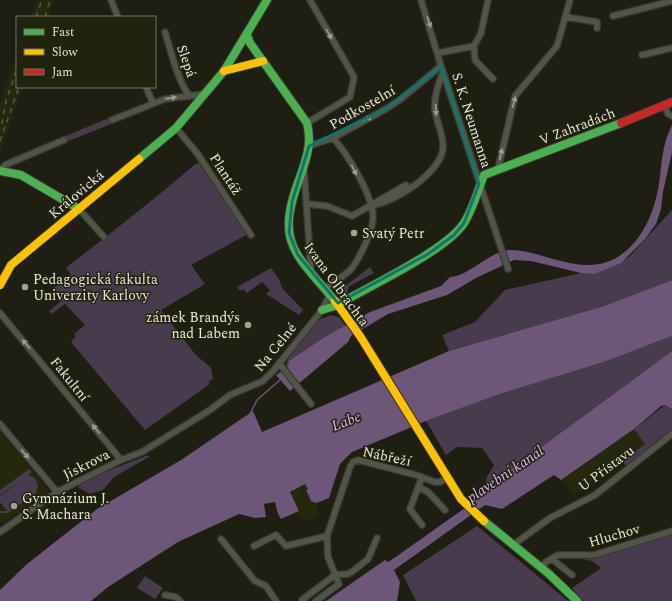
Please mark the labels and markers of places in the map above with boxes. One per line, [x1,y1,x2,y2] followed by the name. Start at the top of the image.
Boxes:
[362,223,425,244] place label: Svatý Petr
[349,228,359,238] marker: Svatý Petr
[33,269,158,306] place label: Pedagogická fakulta Univerzity Karlovy
[20,282,30,292] marker: Pedagogická fakulta Univerzity Karlovy
[146,307,240,344] place label: zámek Brandýs nad Labem
[243,320,253,330] marker: zámek Brandýs nad Labem
[22,488,109,525] place label: Gymnázium J. S. Machara
[9,501,19,511] marker: Gymnázium J. S. Machara

